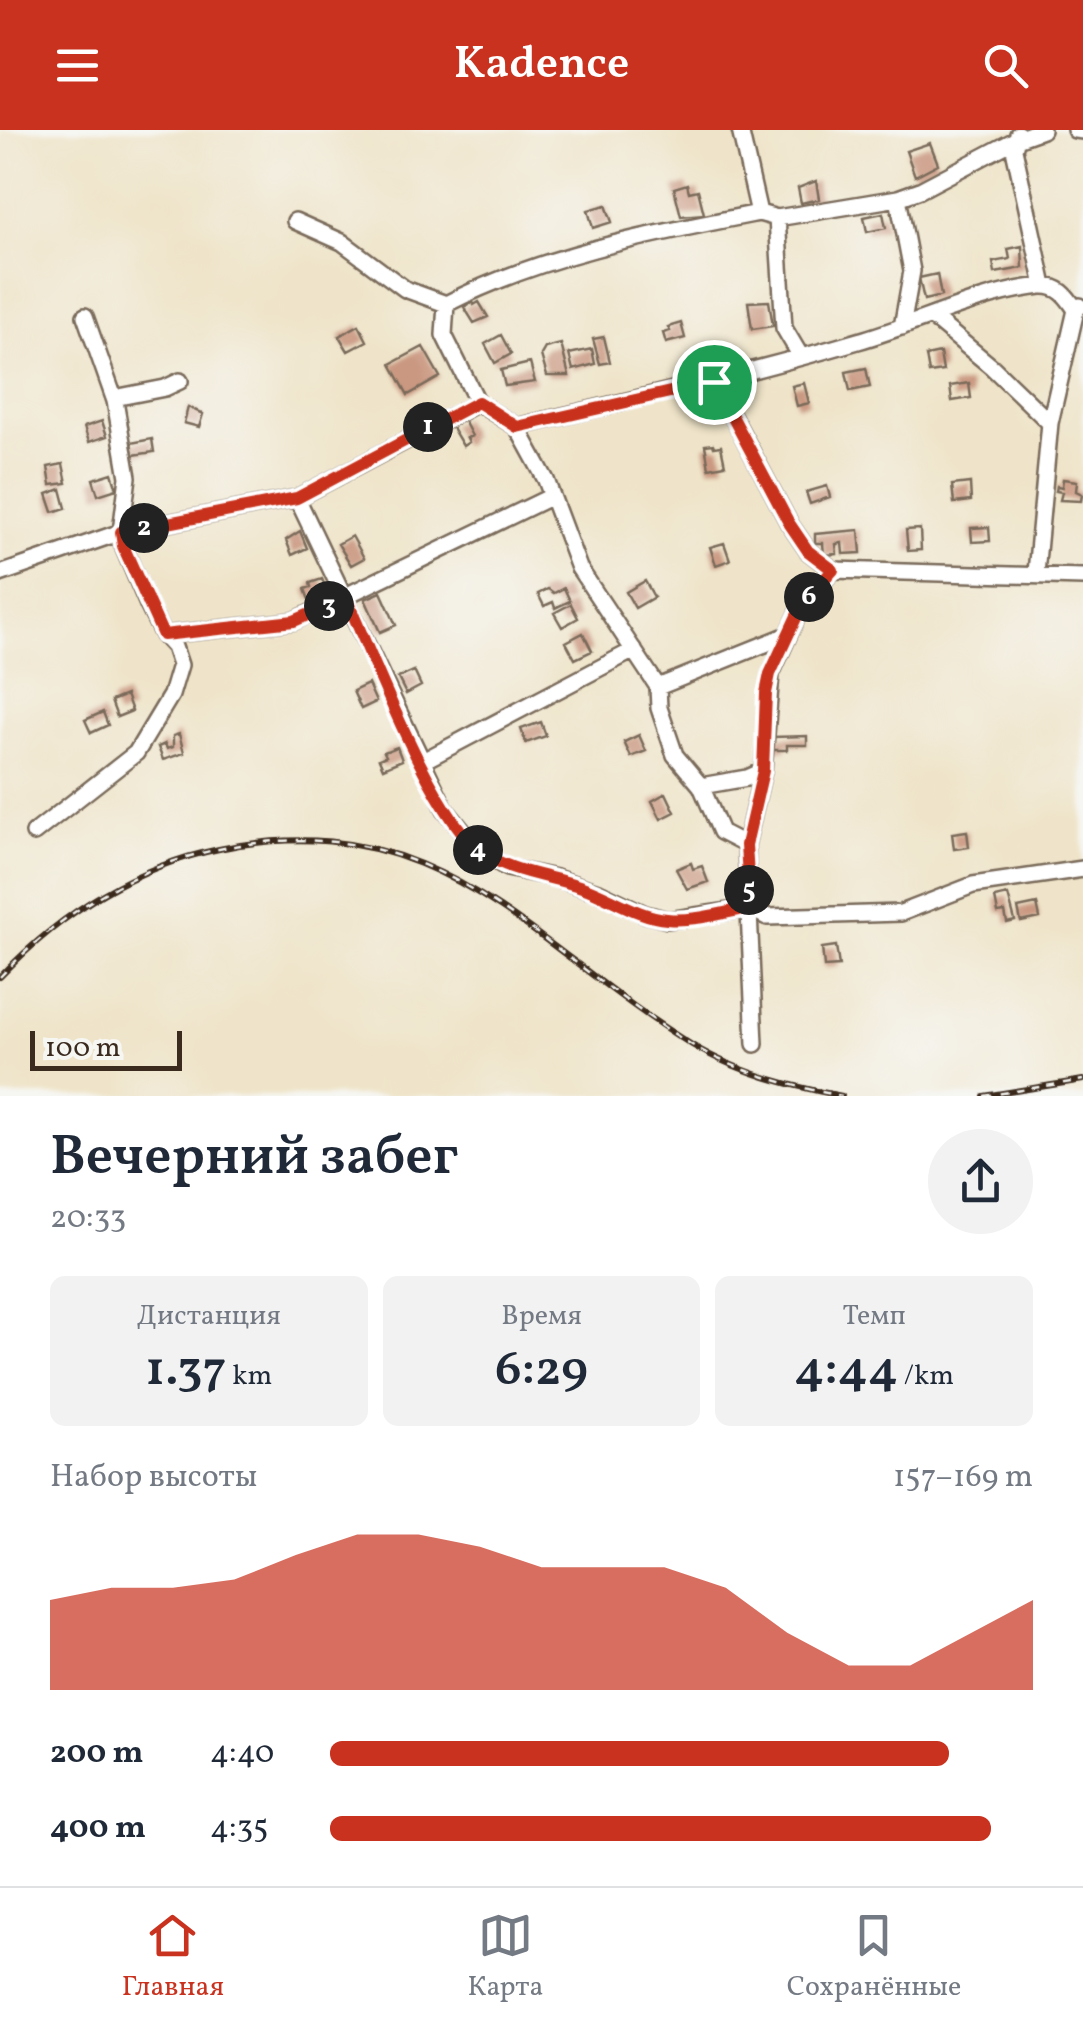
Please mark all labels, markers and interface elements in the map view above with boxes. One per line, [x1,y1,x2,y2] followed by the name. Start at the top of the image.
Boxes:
[454,34,629,97] text: Kadence
[50,38,105,93] icon: menu
[978,38,1033,93] icon: search
[672,340,757,425] pin
[687,355,742,410] icon: arrive
[403,402,453,452] pin: 1
[422,407,434,446] text: 1
[119,503,169,553] pin: 2
[137,508,151,547] text: 2
[784,572,834,622] pin: 6
[801,577,817,616] text: 6
[304,581,354,631] pin: 3
[322,586,336,625] text: 3
[453,825,503,875] pin: 4
[470,830,486,869] text: 4
[724,865,774,915] pin: 5
[742,870,756,909] text: 5
[30,1026,182,1070] scale bar
[45,1029,120,1068] text: 100 m
[50,1121,458,1197] text: Вечерний забег
[928,1129,1033,1234] button: share
[50,1197,126,1241] text: 20:33
[137,1297,281,1336] text: Дистанция
[501,1297,582,1336] text: Время
[843,1297,906,1336] text: Темп
[145,1336,227,1406] text: 1.37
[495,1336,588,1406] text: 6:29
[794,1336,898,1406] text: 4:44
[227,1357,272,1396] text: km
[898,1357,954,1396] text: /km
[50,1456,257,1500] text: Набор высоты
[893,1456,1033,1500] text: 157–169 m
[50,1732,144,1776] text: 200 m
[210,1732,274,1776] text: 4:40
[50,1807,146,1851] text: 400 m
[210,1807,268,1851] text: 4:35
[122,1908,224,2007] tab: Главная
[467,1908,543,2007] tab: Карта
[787,1908,961,2007] tab: Сохранённые

